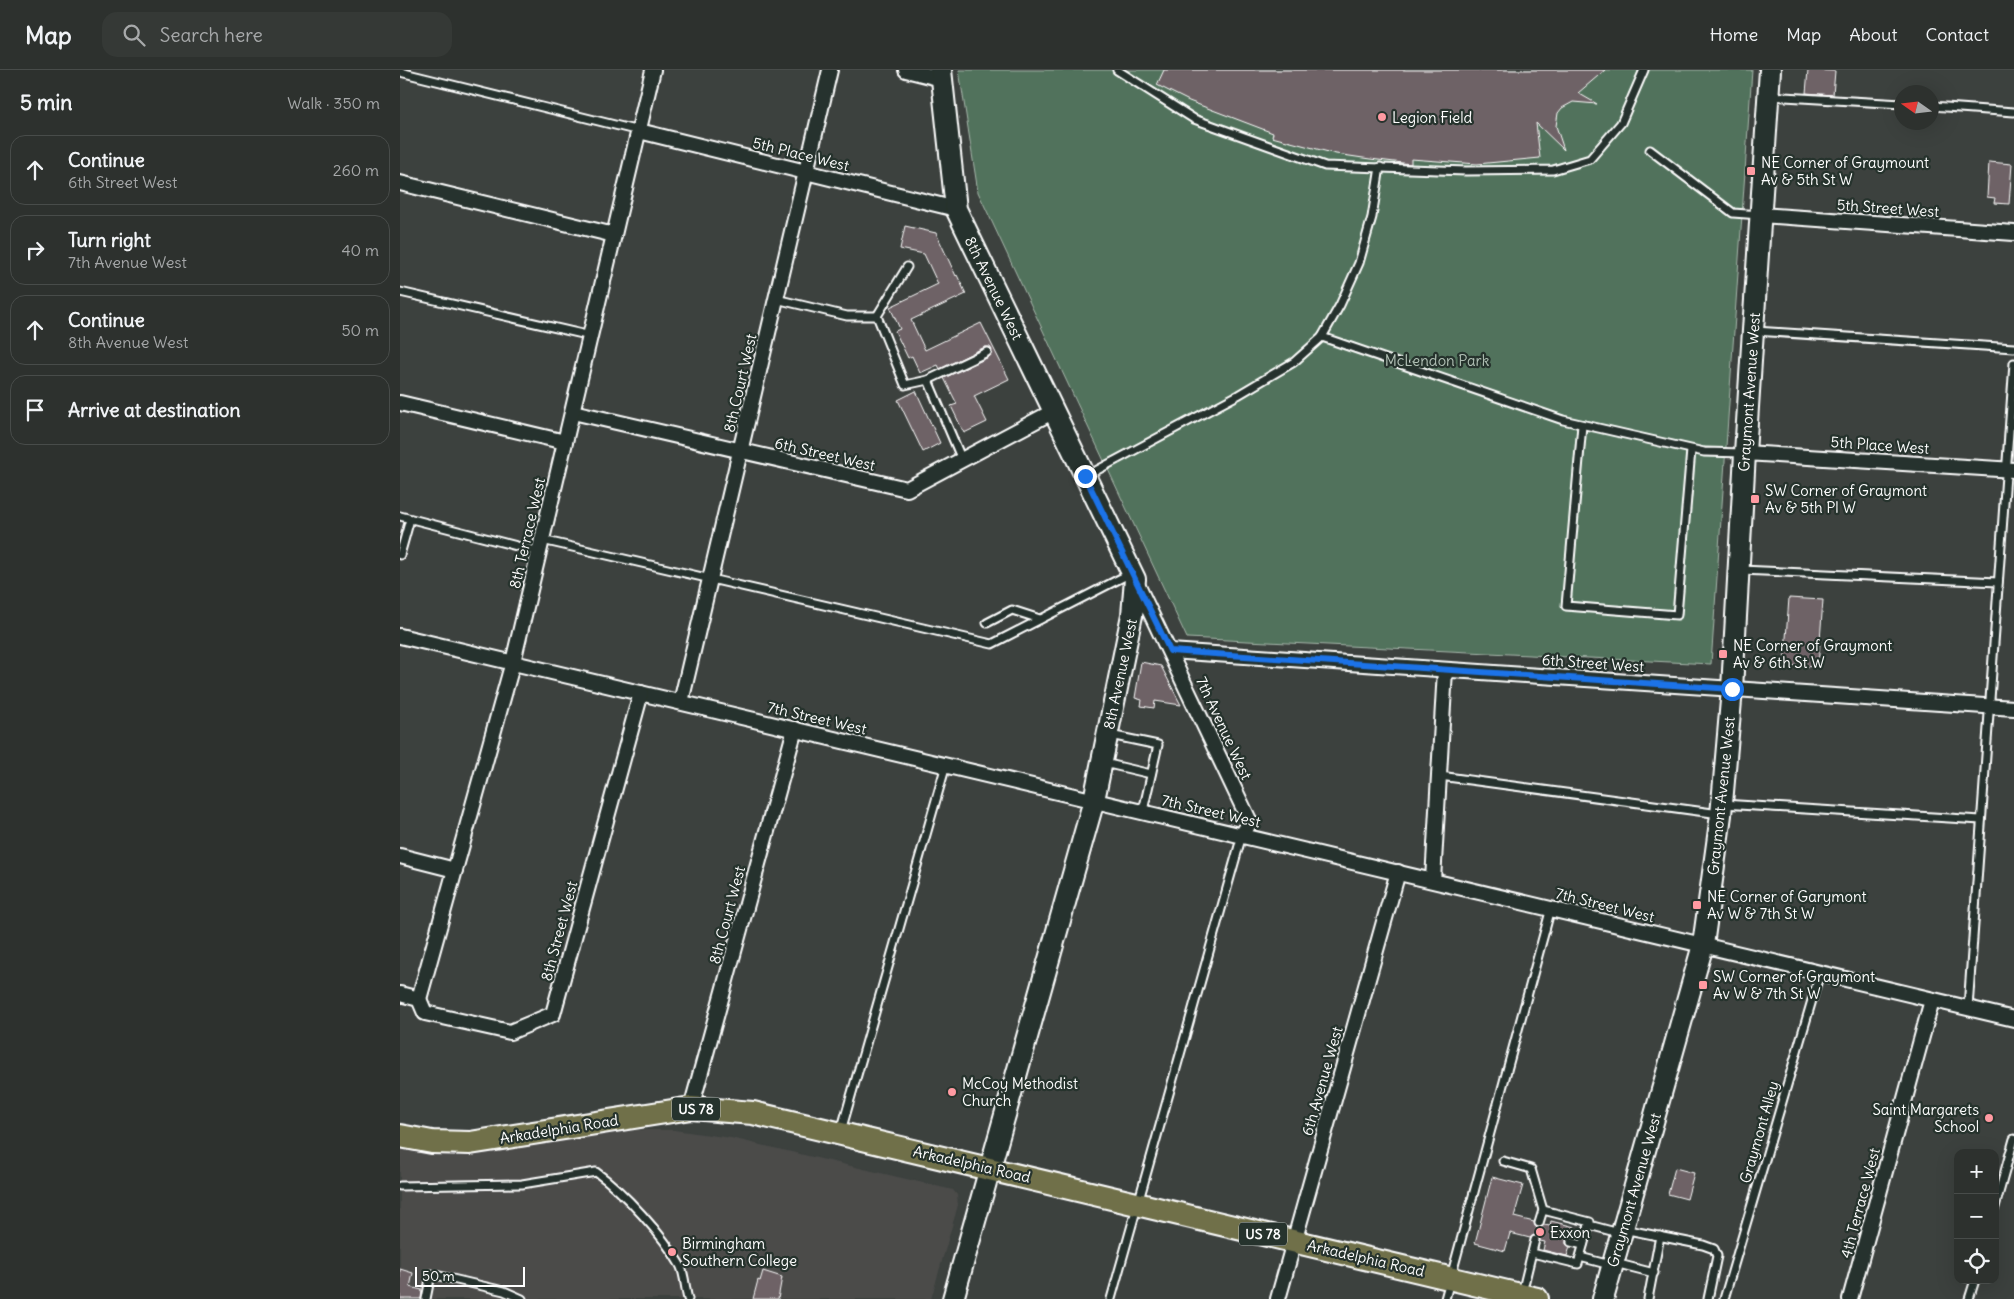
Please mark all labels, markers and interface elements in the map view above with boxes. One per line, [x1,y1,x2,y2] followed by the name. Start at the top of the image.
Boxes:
[102,12,452,57] search box
[25,20,72,50] text: Map
[120,21,148,49] icon: search
[160,23,263,47] text: Search here
[1710,23,1758,46] text: Home
[1786,23,1821,46] text: Map
[1849,23,1897,46] text: About
[1925,23,1989,46] text: Contact
[1894,85,1939,130] north arrow
[20,89,72,116] text: 5 min
[287,93,380,113] text: Walk · 350 m
[1392,108,1472,127] place label: Legion Field
[1376,111,1388,123] marker: Legion Field
[751,133,851,175] street label: 5th Place West
[68,148,145,172] text: Continue
[1761,153,1929,189] place label: NE Corner of Graymount Av & 5th St W
[21,156,49,184] icon: ahead
[333,160,379,180] text: 260 m
[1745,165,1757,177] marker: NE Corner of Graymount Av & 5th St W
[68,172,177,192] text: 6th Street West
[1836,195,1940,221] street label: 5th Street West
[68,228,151,252] text: Turn right
[961,233,1027,343] street label: 8th Avenue West
[21,236,49,264] icon: right
[341,240,379,260] text: 40 m
[68,252,187,272] text: 7th Avenue West
[68,308,145,332] text: Continue
[1734,312,1764,472] street label: Graymont Avenue West
[21,316,49,344] icon: ahead
[341,320,379,340] text: 50 m
[68,332,188,352] text: 8th Avenue West
[719,332,761,434] street label: 8th Court West
[1385,351,1490,370] park label: McLendon Park
[21,396,49,424] icon: arrive
[68,398,241,422] text: Arrive at destination
[1830,432,1930,458] street label: 5th Place West
[773,433,877,475] street label: 6th Street West
[1074,465,1097,488] route end
[505,476,549,590] street label: 8th Terrace West
[1765,481,1927,517] place label: SW Corner of Graymont Av & 5th Pl W
[1749,493,1761,505] marker: SW Corner of Graymont Av & 5th Pl W
[1099,617,1141,731] street label: 8th Avenue West
[1733,636,1892,672] place label: NE Corner of Graymont Av & 6th St W
[1717,648,1729,660] marker: NE Corner of Graymont Av & 6th St W
[1541,650,1645,676] street label: 6th Street West
[1192,673,1256,783] street label: 7th Avenue West
[1721,678,1744,701] route start
[766,697,868,739] street label: 7th Street West
[1703,716,1739,876] street label: Graymont Avenue West
[1160,790,1262,832] street label: 7th Street West
[705,864,749,966] street label: 8th Court West
[537,879,581,983] street label: 8th Street West
[1554,884,1656,926] street label: 7th Street West
[1707,887,1867,923] place label: NE Corner of Garymont Av W & 7th St W
[1691,899,1703,911] marker: NE Corner of Garymont Av W & 7th St W
[1713,967,1875,1003] place label: SW Corner of Graymont Av W & 7th St W
[1697,979,1709,991] marker: SW Corner of Graymont Av W & 7th St W
[1297,1024,1347,1138] street label: 6th Avenue West
[962,1074,1078,1110] place label: McCoy Methodist Church
[1735,1079,1783,1185] street label: Graymont Alley
[946,1086,958,1098] marker: McCoy Methodist Church
[672,1098,720,1120] road number: US 78
[1872,1100,1979,1136] place label: Saint Margarets School
[498,1110,620,1148] street label: Arkadelphia Road
[1603,1111,1665,1269] street label: Graymont Avenue West
[1983,1112,1995,1124] marker: Saint Margarets School
[911,1141,1033,1187] street label: Arkadelphia Road
[1836,1146,1884,1260] street label: 4th Terrace West
[1954,1149,1999,1284] map controls
[1954,1149,1999,1194] button: +
[1954,1194,1999,1239] button: −
[1239,1222,1287,1246] road number: US 78
[1550,1223,1591,1242] place label: Exxon
[1534,1226,1546,1238] marker: Exxon
[682,1234,797,1270] place label: Birmingham Southern College
[1305,1235,1427,1281] street label: Arkadelphia Road
[1954,1239,1999,1284] button: locate
[666,1246,678,1258] marker: Birmingham Southern College
[415,1264,525,1287] scale bar
[422,1267,455,1285] text: 50 m

